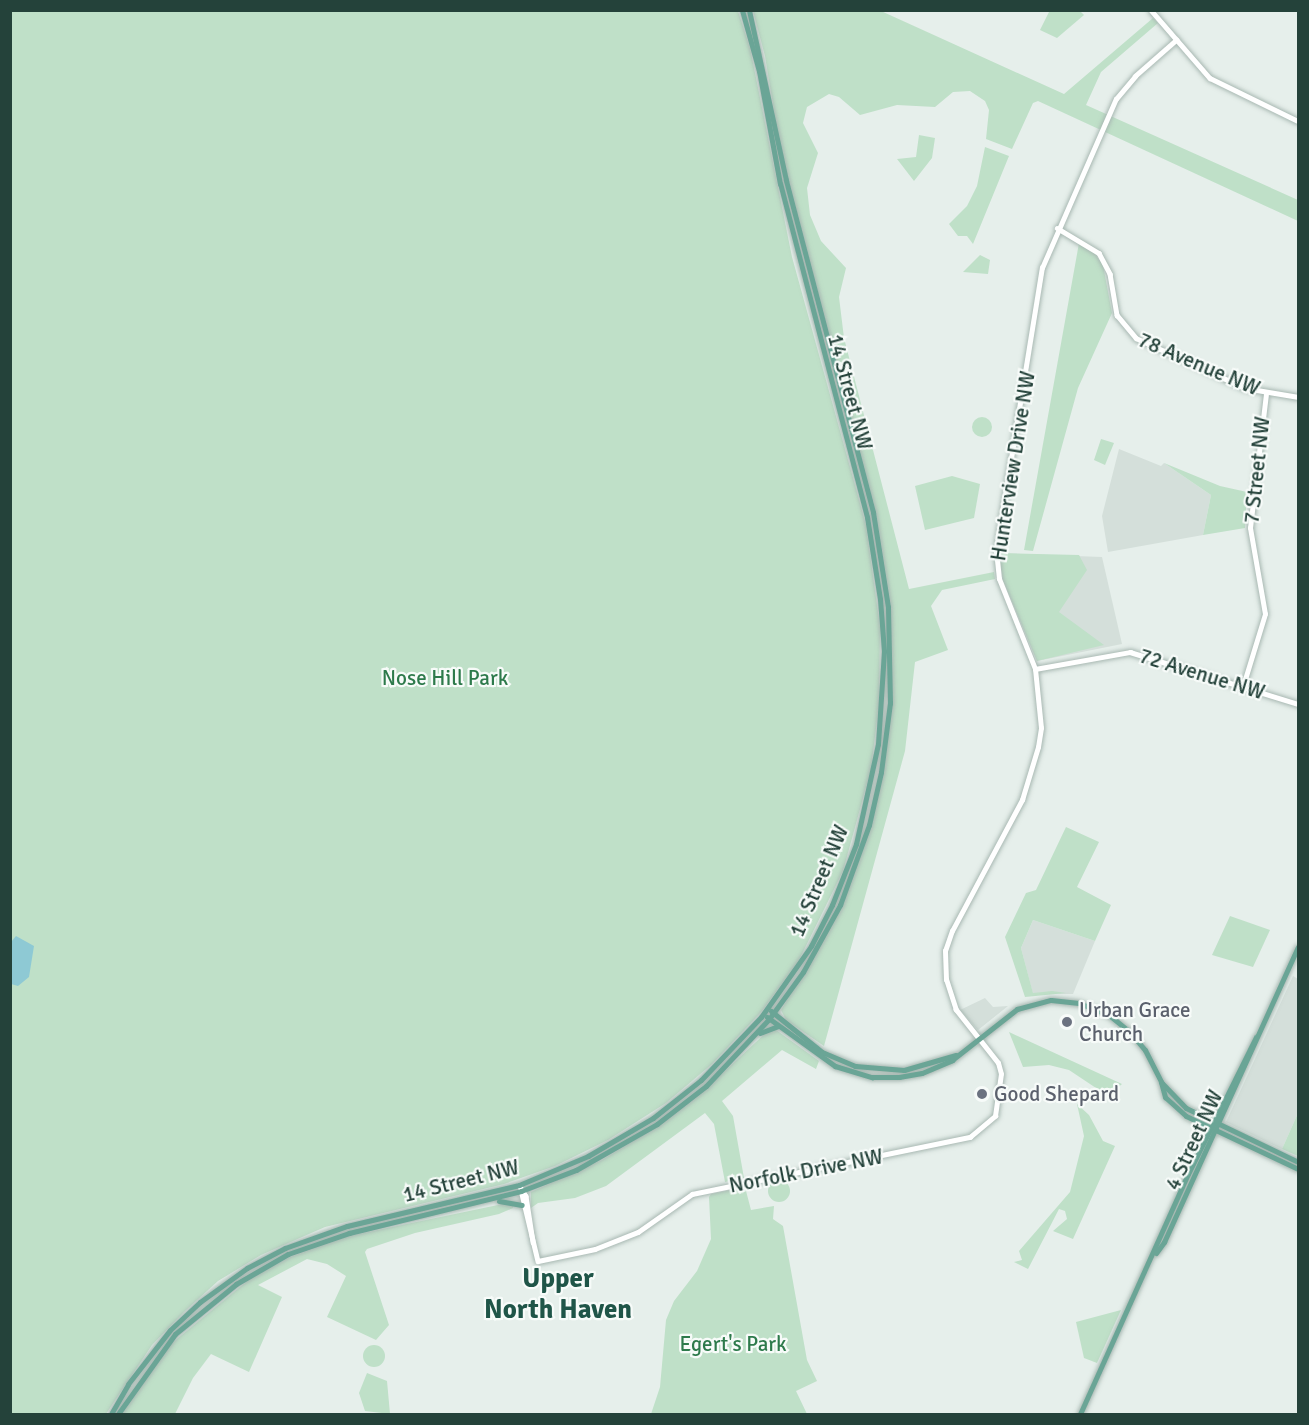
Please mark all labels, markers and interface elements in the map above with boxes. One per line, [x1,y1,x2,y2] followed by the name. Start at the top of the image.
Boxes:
[1134,327,1264,401] street label: 78 Avenue NW
[822,331,878,453] street label: 14 Street NW
[986,369,1040,563] street label: Hunterview Drive NW
[1239,415,1275,525] street label: 7 Street NW
[1136,643,1268,705] street label: 72 Avenue NW
[382,665,508,691] park label: Nose Hill Park
[784,821,854,941] street label: 14 Street NW
[1079,997,1191,1047] place label: Urban Grace Church
[1060,1015,1074,1029] marker: Urban Grace Church
[994,1081,1119,1107] place label: Good Shepard
[1160,1086,1228,1194] street label: 4 Street NW
[975,1087,989,1101] marker: Good Shepard
[727,1144,885,1198] street label: Norfolk Drive NW
[400,1154,522,1208] street label: 14 Street NW
[484,1262,632,1325] district label: Upper North Haven
[679,1331,787,1357] park label: Egert's Park

